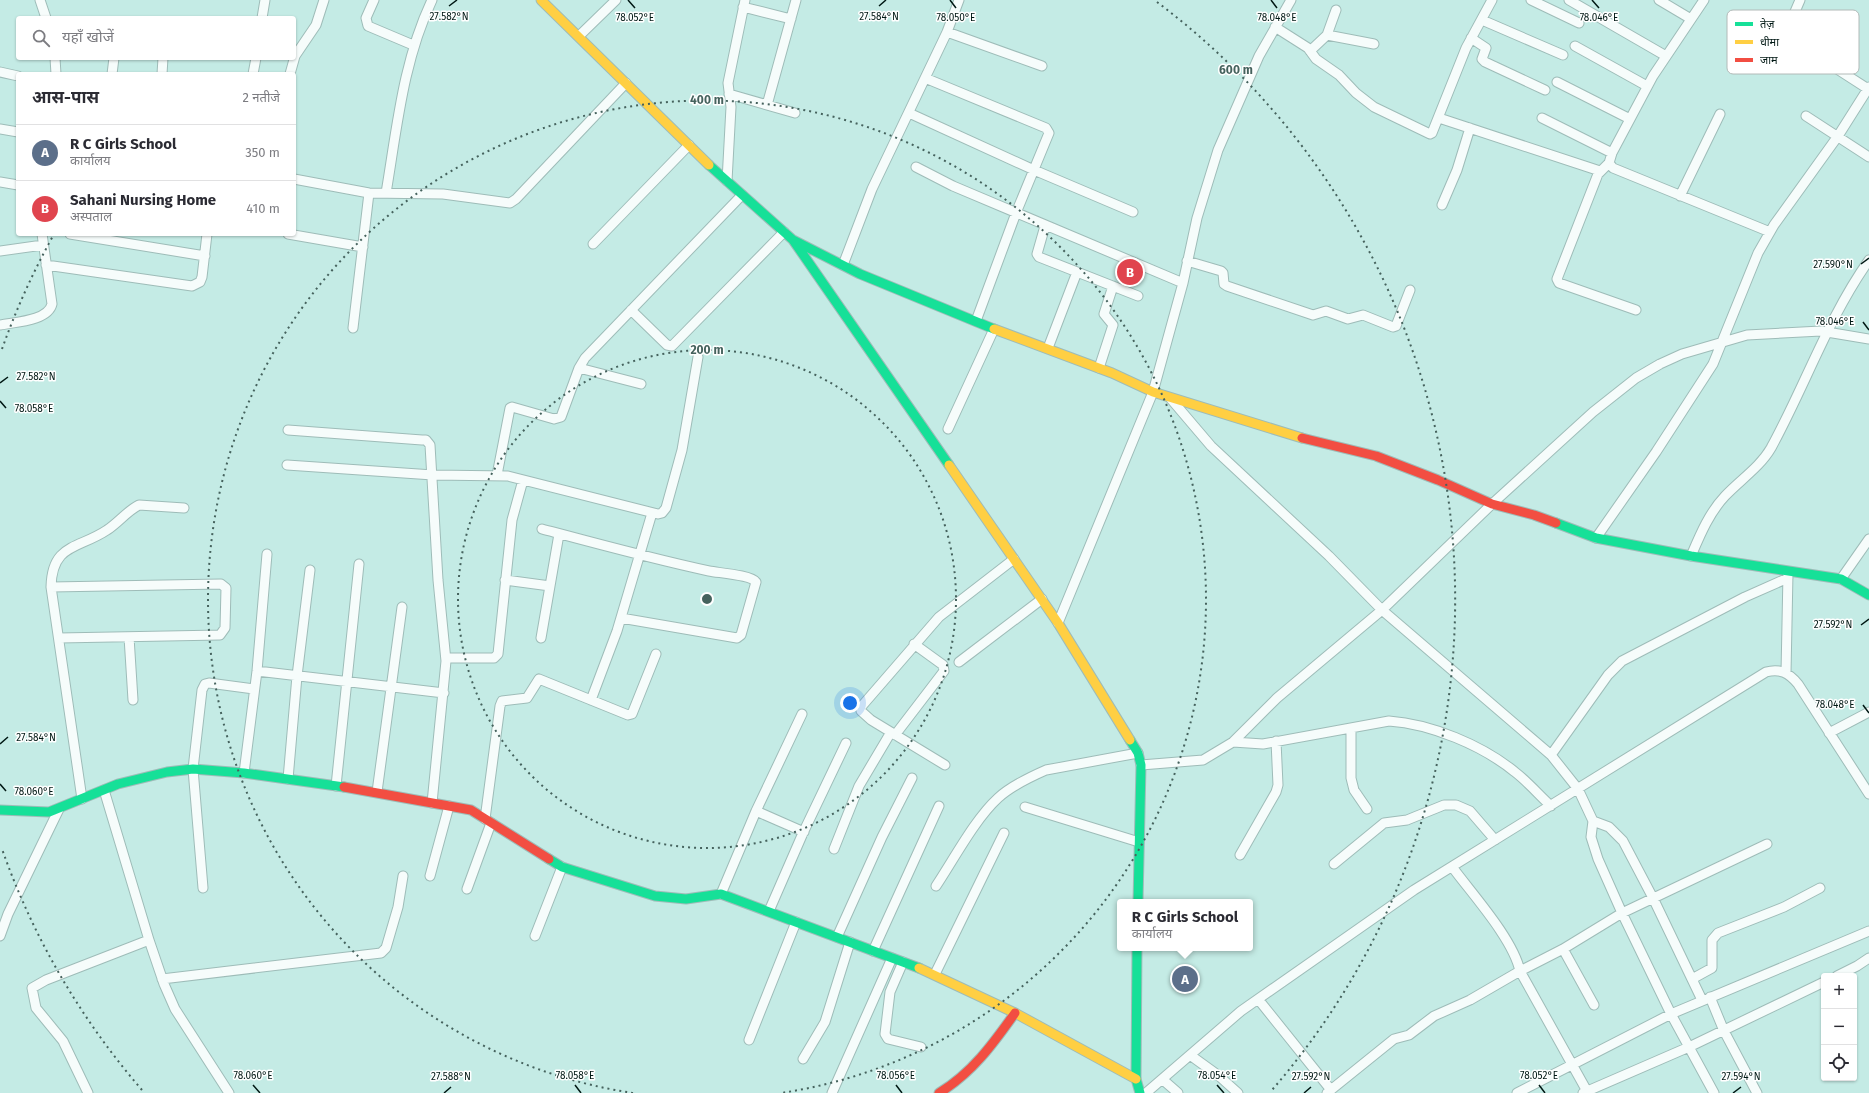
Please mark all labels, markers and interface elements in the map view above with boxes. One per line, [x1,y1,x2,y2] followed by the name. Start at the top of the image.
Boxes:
[1727,10,1859,74] legend
[429,11,469,23] text: 27.582°N
[859,11,899,23] text: 27.584°N
[616,12,654,24] text: 78.052°E
[937,12,975,24] text: 78.050°E
[1257,12,1297,24] text: 78.048°E
[1580,12,1618,24] text: 78.046°E
[16,16,296,60] search box
[1760,18,1775,31] text: तेज़
[30,27,52,49] icon: search
[62,28,114,46] text: यहाँ खोजें
[1760,36,1779,49] text: धीमा
[1760,54,1778,67] text: जाम
[1219,63,1253,77] text: 600 m
[32,87,99,108] text: आस-पास
[242,90,280,105] text: 2 नतीजे
[690,93,724,107] text: 400 m
[70,135,177,153] text: R C Girls School
[41,145,49,160] text: A
[245,145,280,160] text: 350 m
[70,153,111,168] text: कार्यालय
[70,191,216,209] text: Sahani Nursing Home
[41,201,49,216] text: B
[246,201,280,216] text: 410 m
[70,209,112,224] text: अस्पताल
[1117,257,1143,287] pin: B
[1813,259,1853,271] text: 27.590°N
[1816,316,1854,328] text: 78.046°E
[690,343,724,357] text: 200 m
[16,371,56,383] text: 27.582°N
[15,403,53,415] text: 78.058°E
[700,592,714,606] centre of rings
[1814,619,1852,631] text: 27.592°N
[840,693,860,713] your location
[1815,699,1855,711] text: 78.048°E
[16,732,56,744] text: 27.584°N
[14,786,54,798] text: 78.060°E
[1117,899,1253,951] popup
[1132,908,1238,926] text: R C Girls School
[1132,926,1172,941] text: कार्यालय
[1172,964,1198,994] pin: A
[1821,973,1857,1081] map controls
[1821,973,1857,1009] button: +
[1821,1009,1857,1045] button: −
[1821,1045,1857,1081] button: locate
[233,1070,273,1082] text: 78.060°E
[556,1070,594,1082] text: 78.058°E
[877,1070,915,1082] text: 78.056°E
[1198,1070,1236,1082] text: 78.054°E
[1520,1070,1558,1082] text: 78.052°E
[431,1071,471,1083] text: 27.588°N
[1292,1071,1330,1083] text: 27.592°N
[1721,1071,1761,1083] text: 27.594°N

